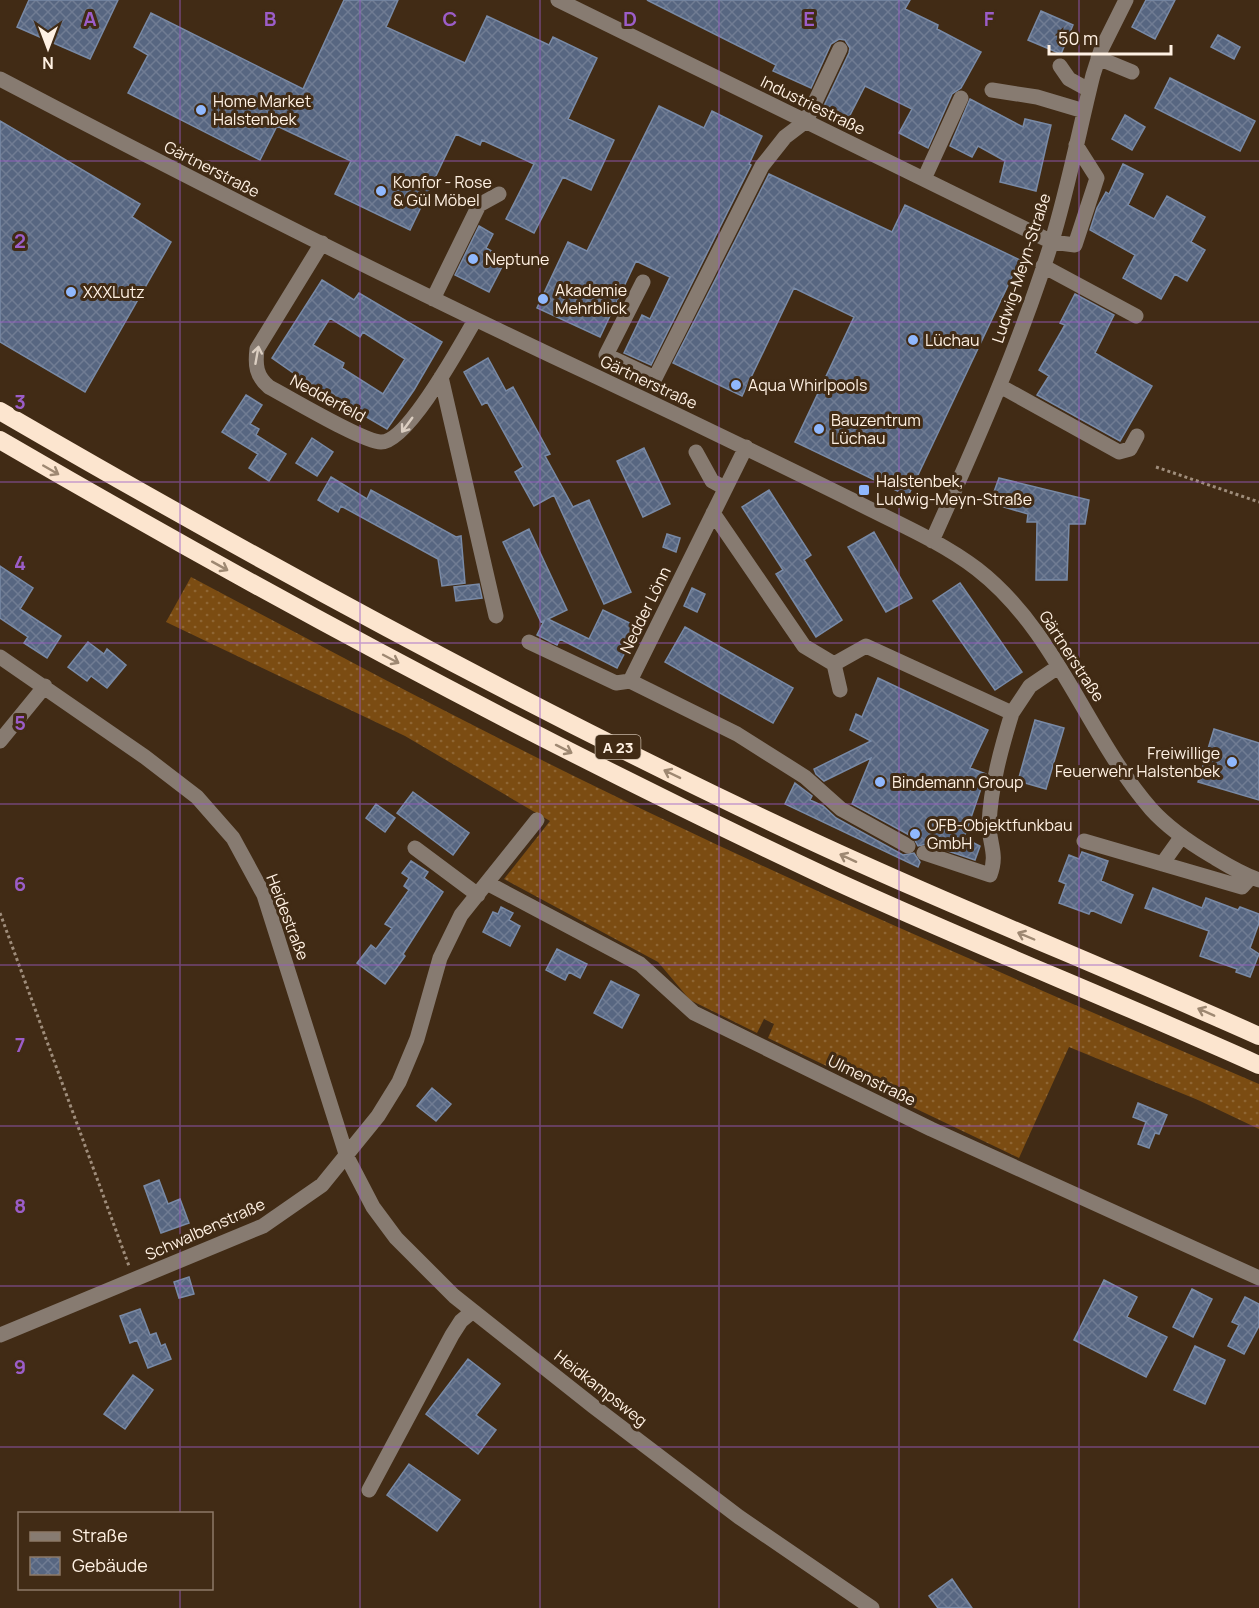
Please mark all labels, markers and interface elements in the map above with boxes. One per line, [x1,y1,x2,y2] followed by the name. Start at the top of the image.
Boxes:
[83,5,97,32] text: A
[264,5,277,32] text: B
[443,5,457,32] text: C
[623,5,637,32] text: D
[803,5,815,32] text: E
[984,5,995,32] text: F
[18,18,78,78] north arrow
[1049,18,1170,56] scale bar
[1058,26,1098,50] text: 50 m
[42,52,54,74] text: N
[757,70,869,140] street label: Industriestraße
[213,90,311,130] place label: Home Market Halstenbek
[194,103,208,117] marker: Home Market Halstenbek
[160,135,264,203] street label: Gärtnerstraße
[393,171,492,211] place label: Konfor - Rose & Gül Möbel
[374,184,388,198] marker: Konfor - Rose & Gül Möbel
[986,190,1056,346] street label: Ludwig-Meyn-Straße
[14,227,26,254] text: 2
[485,248,549,270] place label: Neptune
[466,252,480,266] marker: Neptune
[555,279,628,319] place label: Akademie Mehrblick
[83,281,145,303] place label: XXXLutz
[64,285,78,299] marker: XXXLutz
[536,292,550,306] marker: Akademie Mehrblick
[925,329,979,351] place label: Lüchau
[906,333,920,347] marker: Lüchau
[252,346,263,366] one-way arrow
[597,350,701,414] street label: Gärtnerstraße
[286,369,370,427] street label: Nedderfeld
[748,374,867,396] place label: Aqua Whirlpools
[729,378,743,392] marker: Aqua Whirlpools
[14,388,26,415] text: 3
[831,409,921,449] place label: Bauzentrum Lüchau
[401,416,413,432] one-way arrow
[812,422,826,436] marker: Bauzentrum Lüchau
[42,464,59,476] one-way arrow
[876,470,1032,510] place label: Halstenbek, Ludwig-Meyn-Straße
[857,483,871,497] marker: Halstenbek, Ludwig-Meyn-Straße
[14,549,26,576] text: 4
[211,560,228,572] one-way arrow
[614,563,676,657] street label: Nedder Lönn
[1034,606,1110,706] street label: Gärtnerstraße
[382,654,400,665] one-way arrow
[14,709,26,736] text: 5
[596,735,640,759] road number: A 23
[1055,742,1221,782] place label: Freiwillige Feuerwehr Halstenbek
[555,744,573,755] one-way arrow
[1225,755,1239,769] marker: Freiwillige Feuerwehr Halstenbek
[663,767,681,779] one-way arrow
[892,771,1024,793] place label: Bindemann Group
[873,775,887,789] marker: Bindemann Group
[927,814,1072,854] place label: OFB-Objektfunkbau GmbH
[908,827,922,841] marker: OFB-Objektfunkbau GmbH
[839,851,857,863] one-way arrow
[14,870,26,897] text: 6
[261,871,315,963] street label: Heidestraße
[1018,930,1036,941] one-way arrow
[1197,1006,1215,1018] one-way arrow
[15,1031,25,1058] text: 7
[824,1049,920,1111] street label: Ulmenstraße
[14,1192,26,1219] text: 8
[142,1193,268,1265] street label: Schwalbenstraße
[550,1345,652,1431] street label: Heidkampsweg
[14,1353,26,1380] text: 9
[18,1512,213,1590] legend
[72,1523,128,1547] text: Straße
[72,1553,148,1577] text: Gebäude

